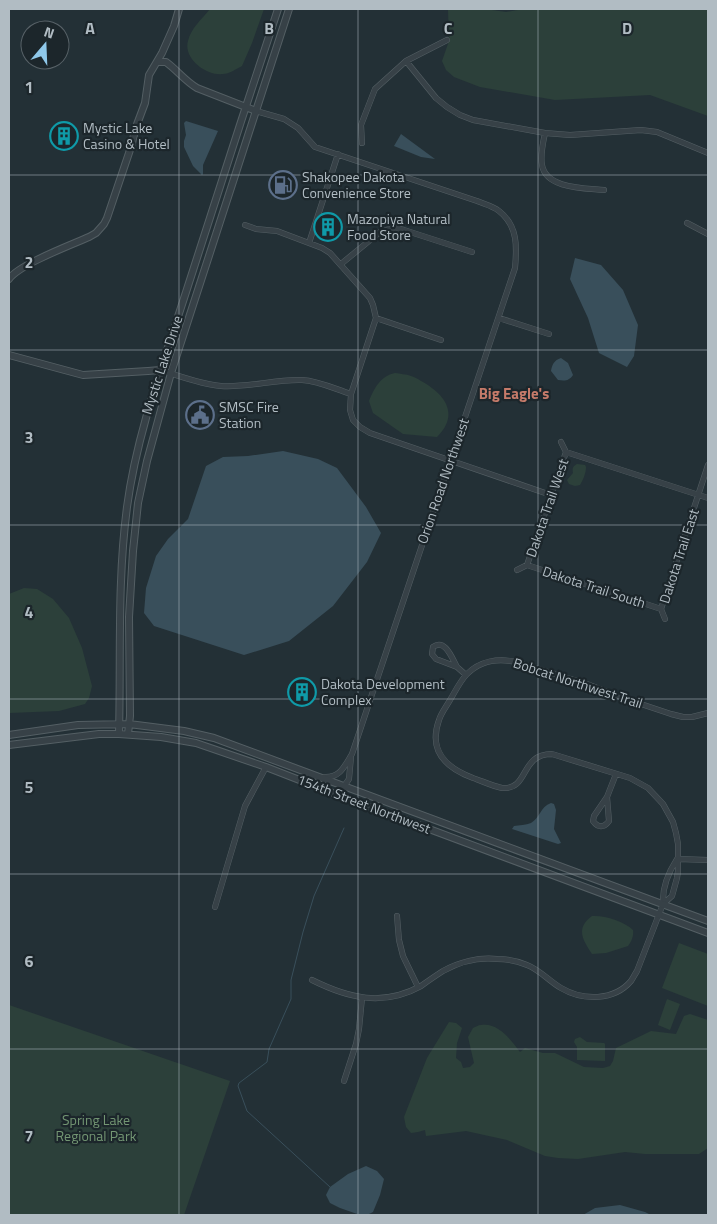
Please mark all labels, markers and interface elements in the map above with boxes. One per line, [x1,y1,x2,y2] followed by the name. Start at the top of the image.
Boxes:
[85,16,95,40] text: A
[264,16,274,40] text: B
[444,16,453,40] text: C
[622,16,632,40] text: D
[20,20,70,70] north arrow
[41,21,57,44] text: N
[25,75,33,99] text: 1
[83,117,170,154] place label: Mystic Lake Casino & Hotel
[49,121,79,151] building icon: Mystic Lake Casino & Hotel
[302,166,411,203] place label: Shakopee Dakota Convenience Store
[268,170,298,200] fuel station icon: Shakopee Dakota Convenience Store
[347,208,451,245] place label: Mazopiya Natural Food Store
[313,212,343,242] building icon: Mazopiya Natural Food Store
[25,250,33,274] text: 2
[136,313,187,417] street label: Mystic Lake Drive
[479,382,549,405] district label: Big Eagle's
[219,396,279,433] place label: SMSC Fire Station
[185,400,215,430] public building icon: SMSC Fire Station
[411,415,474,546] street label: Orion Road Northwest
[25,425,33,449] text: 3
[520,456,573,560] street label: Dakota Trail West
[653,506,704,606] street label: Dakota Trail East
[540,560,648,613] street label: Dakota Trail South
[25,600,34,624] text: 4
[511,652,646,713] street label: Bobcat Northwest Trail
[321,673,445,710] place label: Dakota Development Complex
[287,677,317,707] building icon: Dakota Development Complex
[294,768,434,839] street label: 154th Street Northwest
[25,775,34,799] text: 5
[25,949,34,973] text: 6
[56,1109,137,1146] park label: Spring Lake Regional Park
[25,1124,33,1148] text: 7

